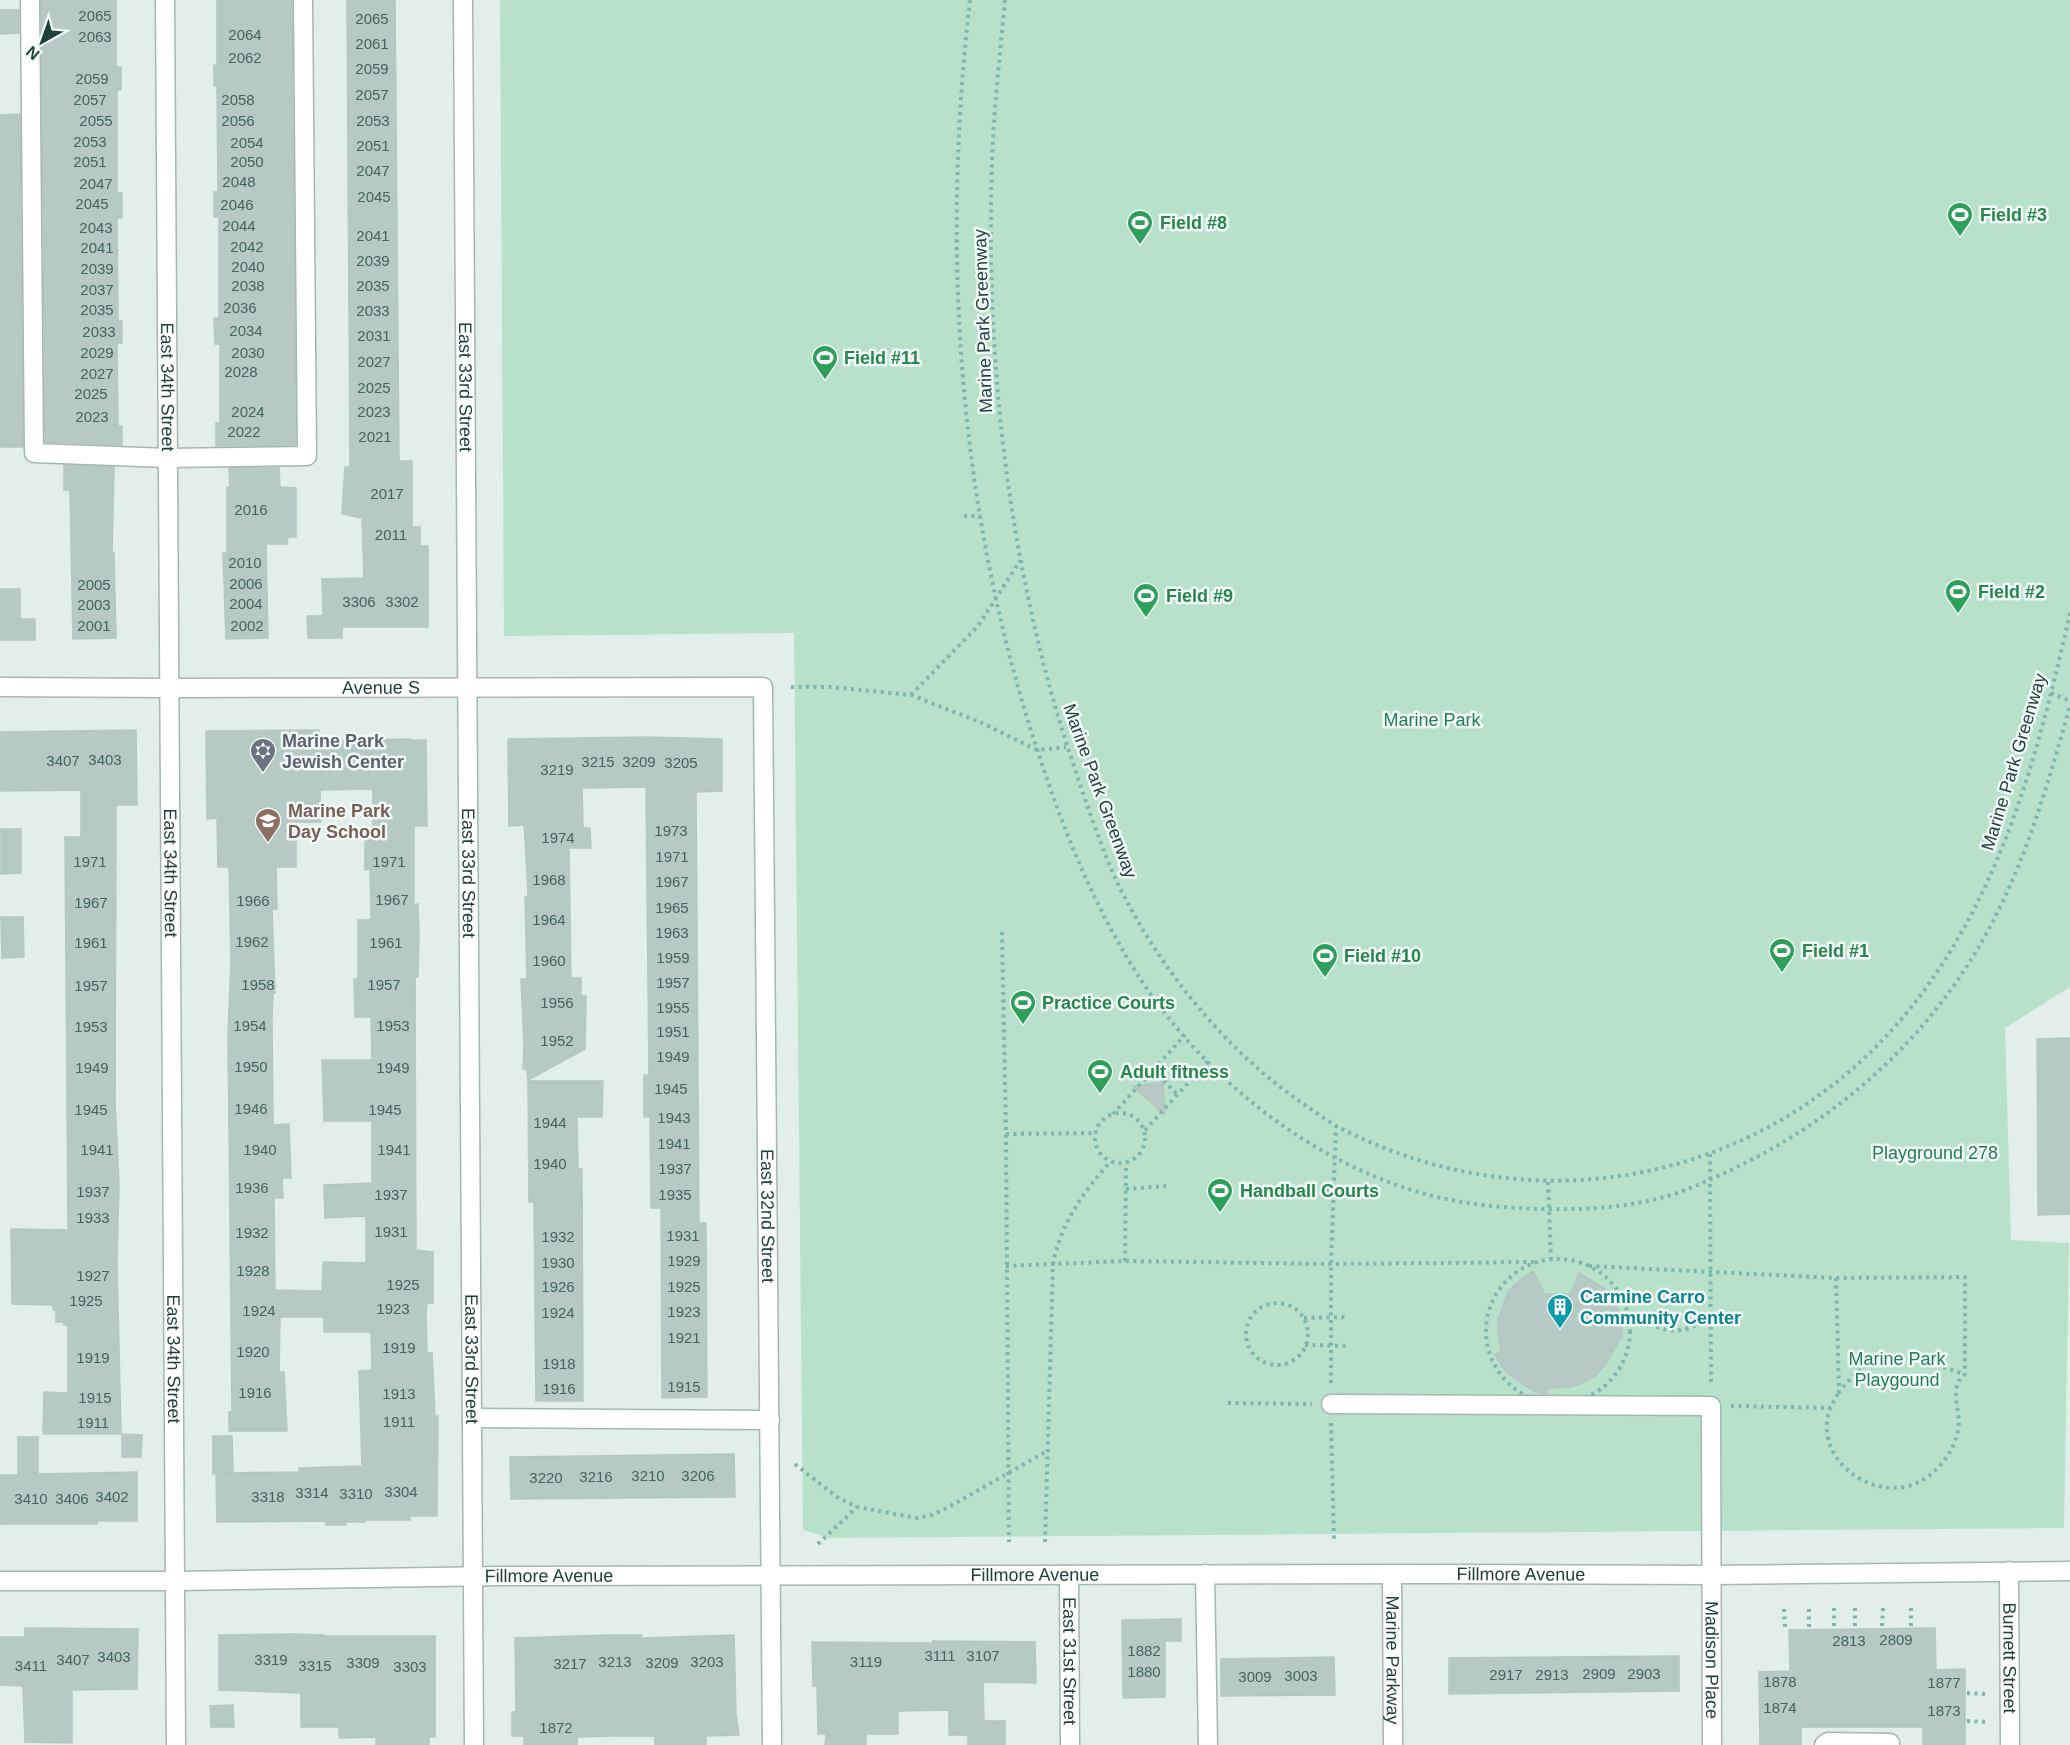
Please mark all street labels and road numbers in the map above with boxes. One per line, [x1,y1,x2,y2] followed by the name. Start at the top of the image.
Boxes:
[970,229,996,413] street label: Marine Park Greenway
[157,322,178,452] street label: East 34th Street
[455,322,476,452] street label: East 33rd Street
[1978,671,2050,853] street label: Marine Park Greenway
[342,678,420,698] street label: Avenue S
[1059,701,1141,881] street label: Marine Park Greenway
[160,808,181,938] street label: East 34th Street
[458,808,479,938] street label: East 33rd Street
[757,1149,778,1283] street label: East 32nd Street
[163,1294,184,1424] street label: East 34th Street
[461,1294,482,1424] street label: East 33rd Street
[1457,1564,1585,1585] street label: Fillmore Avenue
[971,1565,1099,1585] street label: Fillmore Avenue
[484,1566,613,1586] street label: Fillmore Avenue
[1382,1595,1403,1725] street label: Marine Parkway
[1059,1597,1080,1725] street label: East 31st Street
[1702,1601,1722,1719] street label: Madison Place
[1999,1602,2020,1714] street label: Burnett Street

